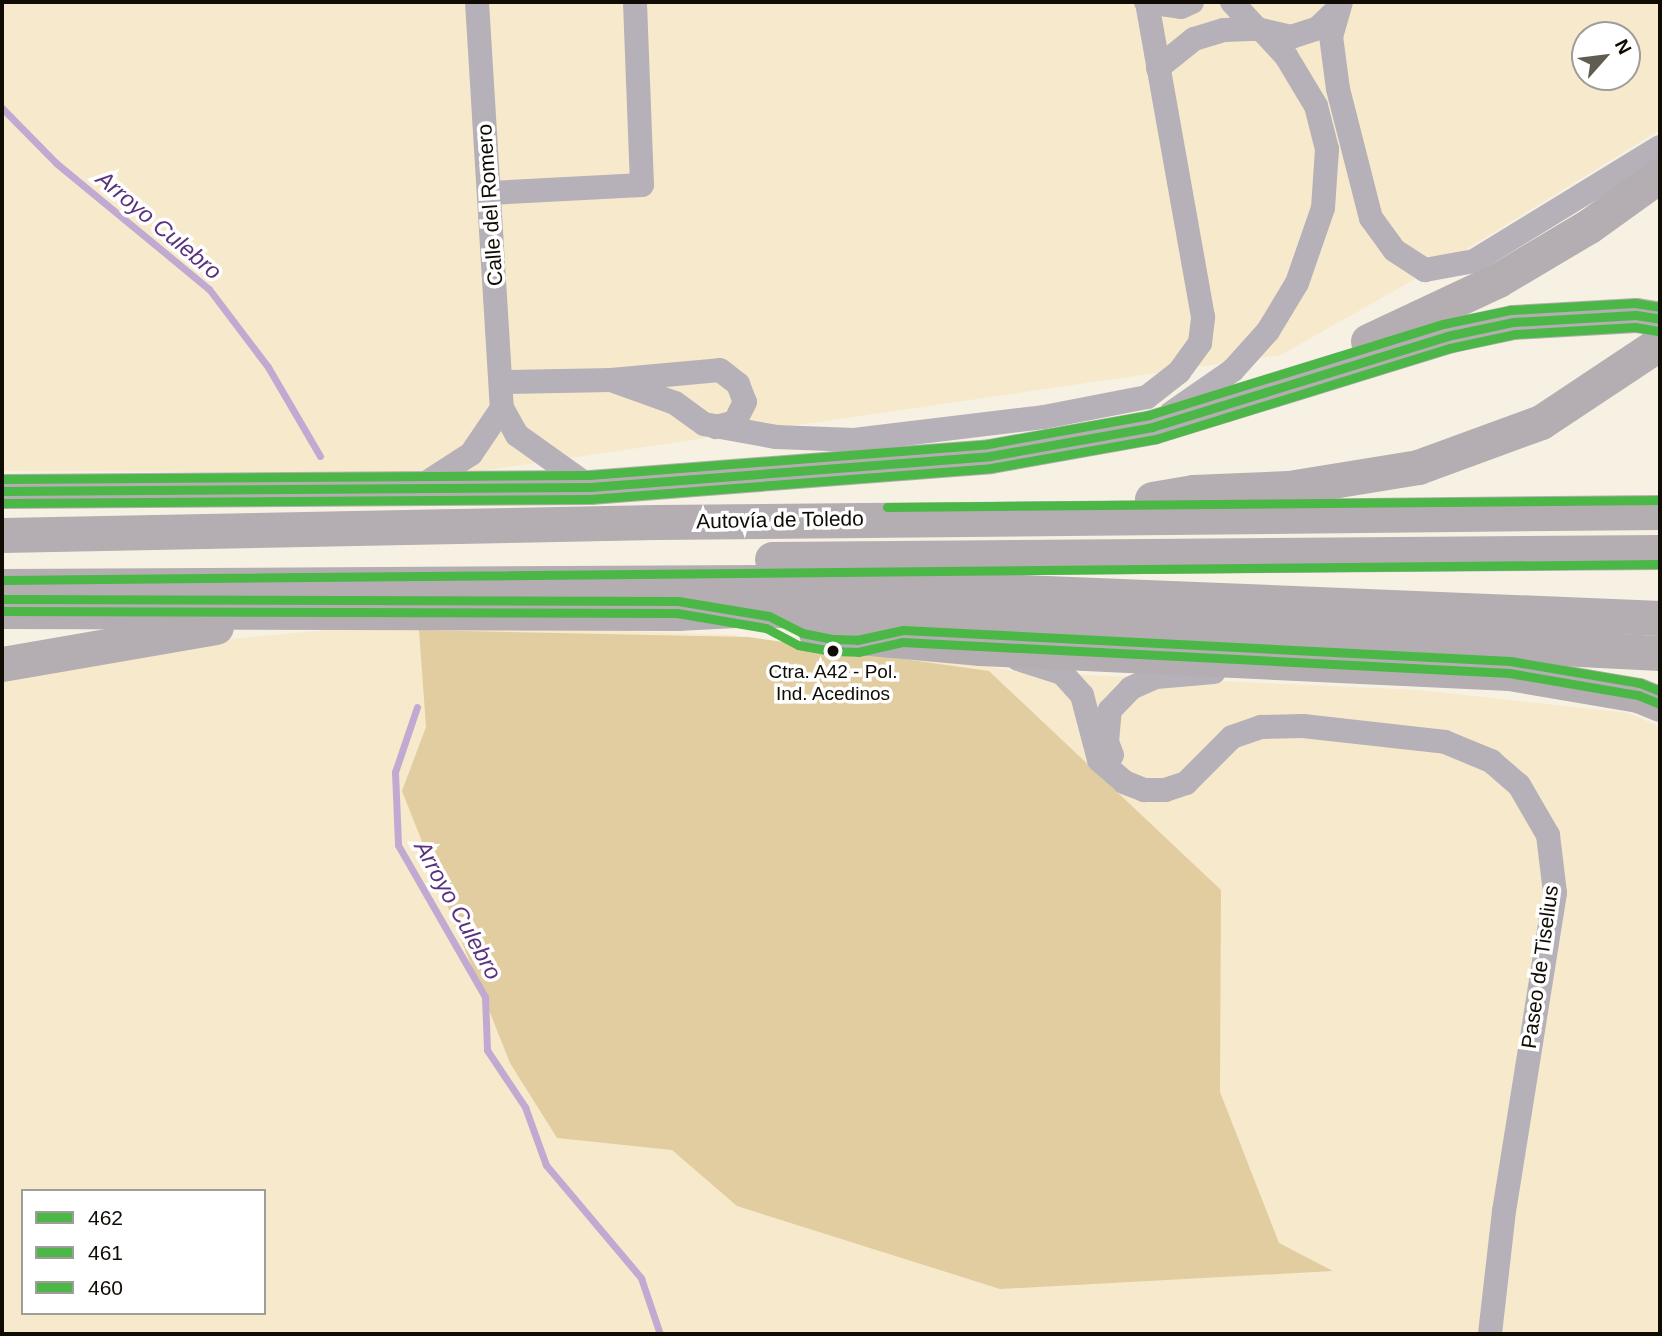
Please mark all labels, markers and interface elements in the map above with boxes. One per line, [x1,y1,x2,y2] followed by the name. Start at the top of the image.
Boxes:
[1571,21,1641,91] north arrow
[1611,36,1636,58] text: N
[472,123,508,287] street label: Calle del Romero
[91,165,227,285] water label: Arroyo Culebro
[696,506,864,534] street label: Autovía de Toledo
[826,644,840,658] marker: Ctra. A42 - Pol. Ind. Acedinos
[768,661,898,705] place label: Ctra. A42 - Pol. Ind. Acedinos
[408,836,508,984] water label: Arroyo Culebro
[1516,884,1564,1050] street label: Paseo de Tiselius
[21,1189,266,1315] legend
[88,1206,123,1229] text: 462
[88,1241,123,1264] text: 461
[88,1276,123,1299] text: 460

